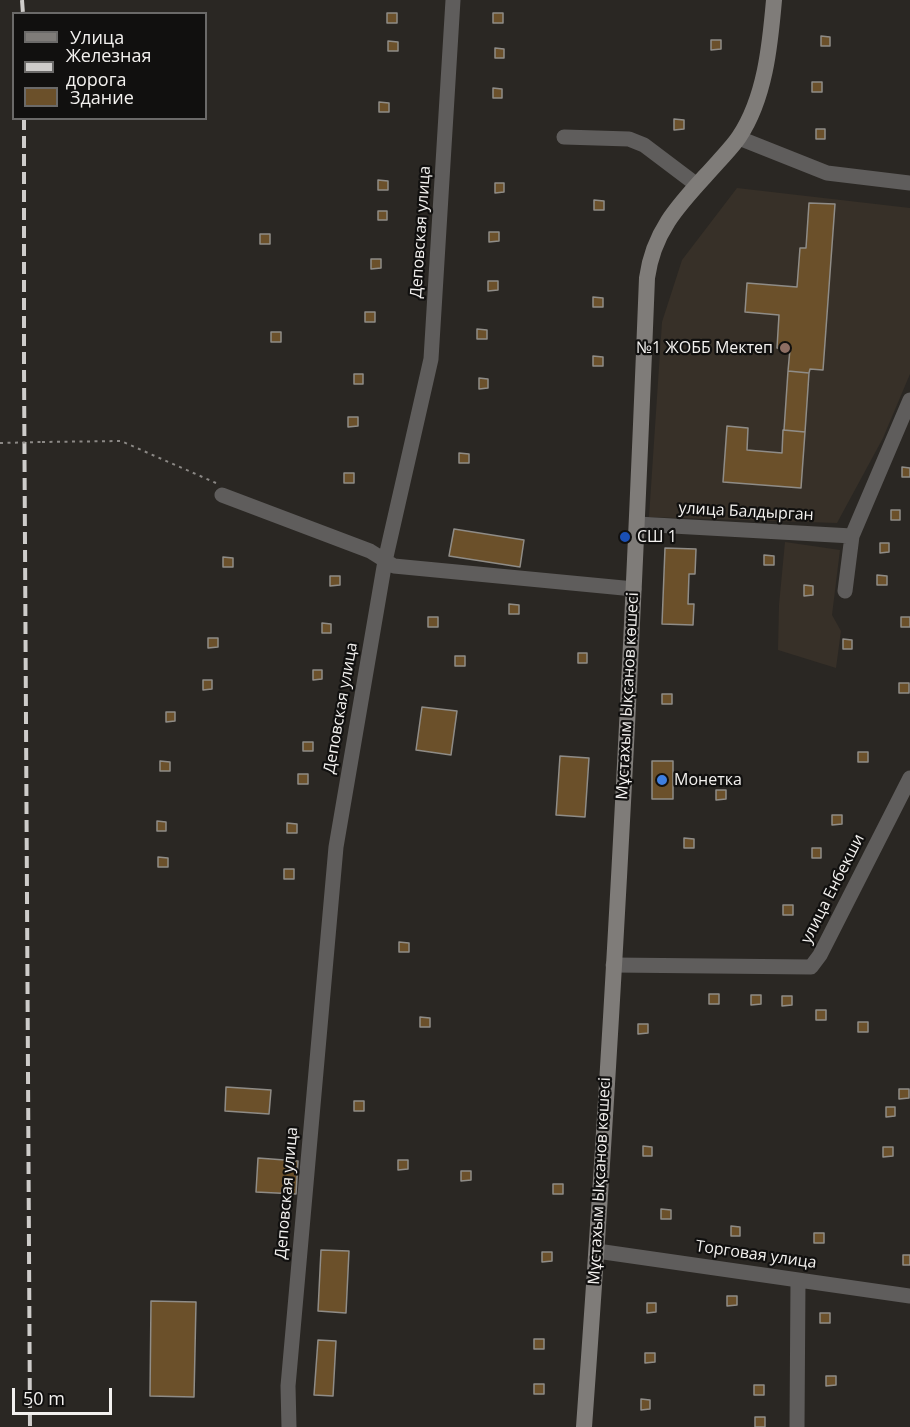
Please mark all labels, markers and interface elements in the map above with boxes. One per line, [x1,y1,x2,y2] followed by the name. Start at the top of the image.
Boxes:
[12,12,207,120] legend
[70,25,124,49] text: Улица
[66,43,151,91] text: Железная дорога
[70,85,134,109] text: Здание
[407,165,435,299] street label: Деповская улица
[636,338,773,358] place label: №1 ЖОББ Мектеп
[778,341,792,355] marker: №1 ЖОББ Мектеп
[678,499,814,525] street label: улица Балдырган
[637,527,677,547] place label: СШ 1
[618,530,632,544] marker: СШ 1
[613,592,643,800] street label: Мұстахым Ықсанов көшесі
[320,641,362,775] street label: Деповская улица
[674,770,742,790] place label: Монетка
[655,773,669,787] marker: Монетка
[797,831,869,947] street label: улица Енбекши
[585,1077,615,1285] street label: Мұстахым Ықсанов көшесі
[272,1126,302,1260] street label: Деповская улица
[694,1237,818,1273] street label: Торговая улица
[15,1376,116,1414] scale bar
[23,1386,65,1410] text: 50 m

